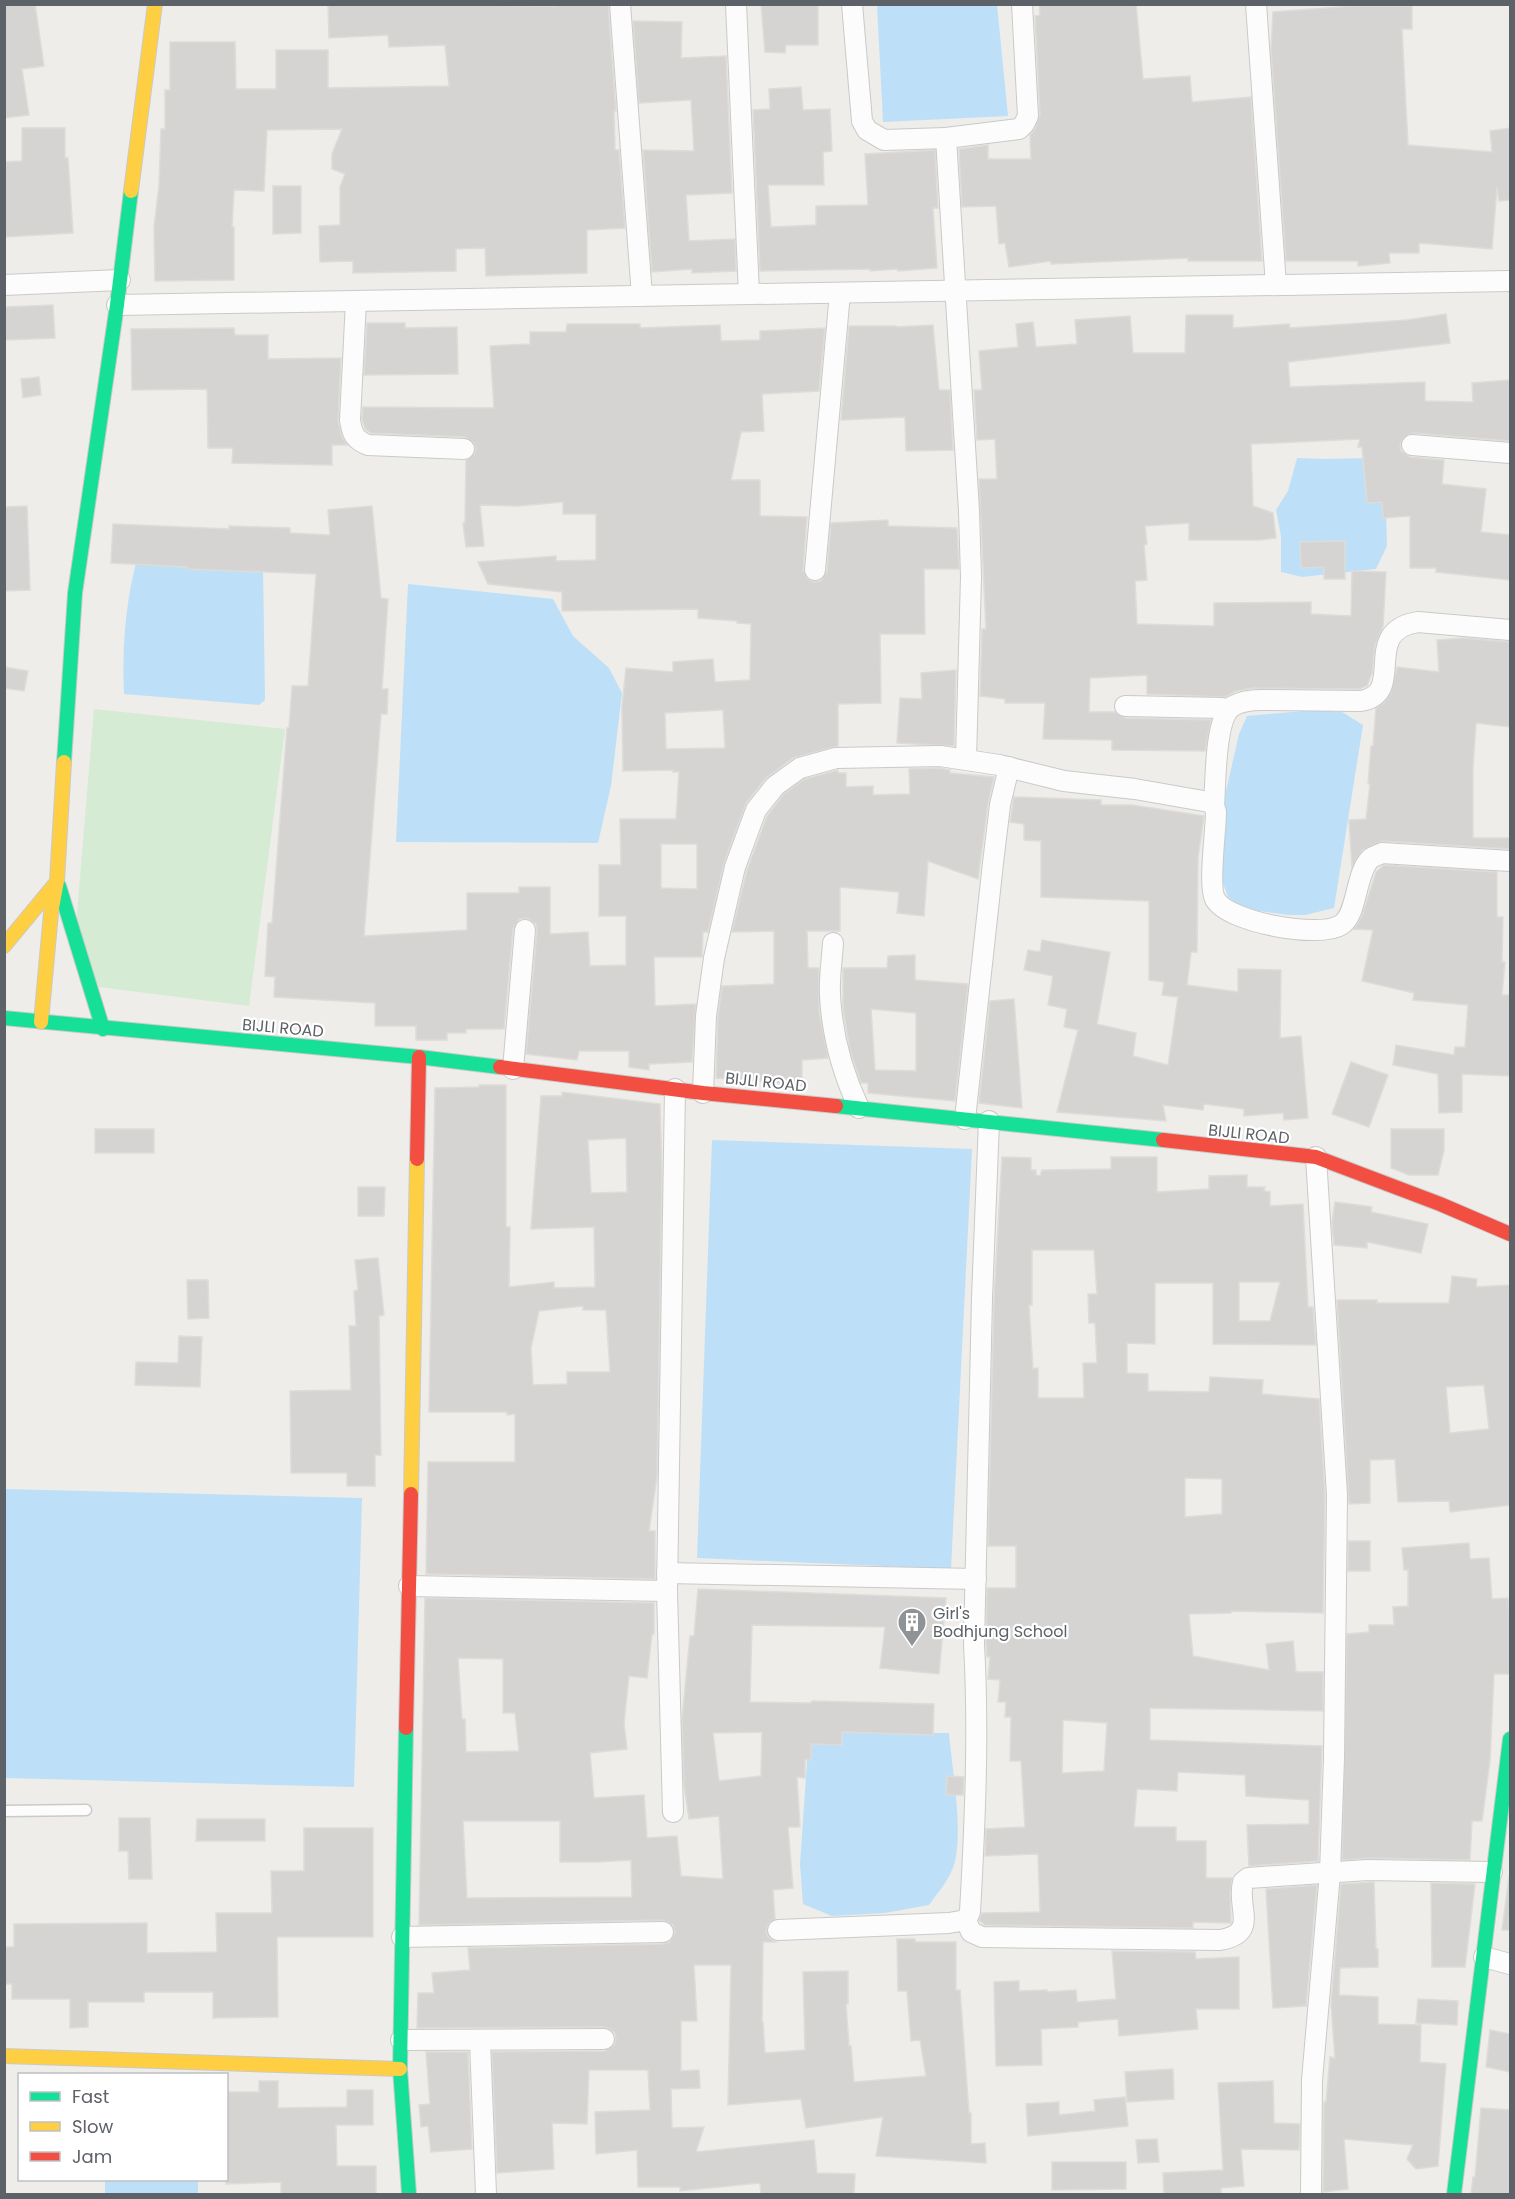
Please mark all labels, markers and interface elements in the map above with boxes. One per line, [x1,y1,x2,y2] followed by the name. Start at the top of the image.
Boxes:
[241,1013,325,1043] street label: BIJLI ROAD
[724,1066,808,1098] street label: BIJLI ROAD
[1207,1118,1291,1150] street label: BIJLI ROAD
[933,1602,1067,1643] place label: Girl's Bodhjung School
[896,1606,928,1648] building icon: Girl's Bodhjung School
[18,2073,228,2181] legend
[72,2084,109,2109] text: Fast
[72,2114,114,2139] text: Slow
[72,2144,112,2169] text: Jam

